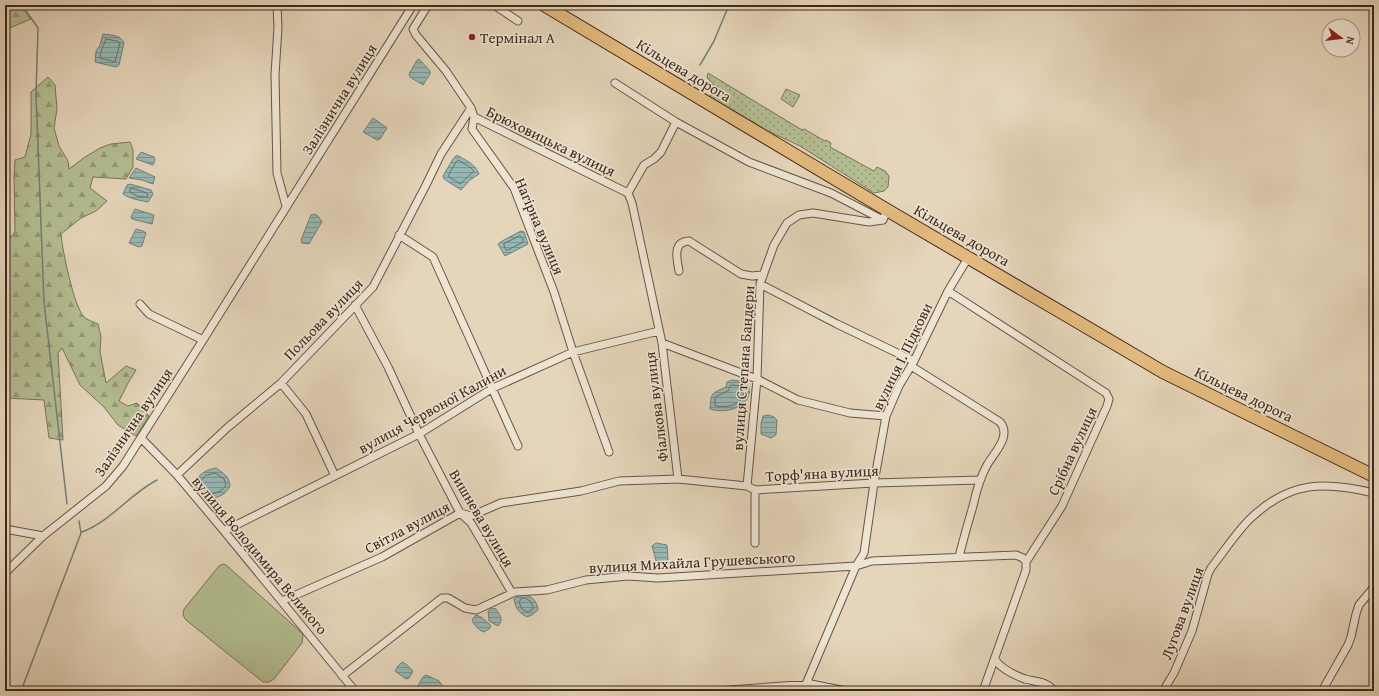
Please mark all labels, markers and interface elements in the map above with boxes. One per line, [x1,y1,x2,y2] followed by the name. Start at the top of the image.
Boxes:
[1321,18,1361,58] north arrow
[480,27,555,48] place label: Термінал А
[467,32,477,42] marker: Термінал А
[633,33,736,107] street label: Кільцева дорога
[1342,35,1359,47] text: N
[296,39,382,158] street label: Залізнична вулиця
[483,101,619,182] street label: Брюховицька вулиця
[510,174,570,278] street label: Нагірна вулиця
[910,199,1014,271] street label: Кільцева дорога
[279,273,368,365] street label: Польова вулиця
[727,285,759,451] street label: вулиця Степана Бандери
[867,299,937,413] street label: вулиця І. Підкови
[639,350,673,463] street label: Фіалкова вулиця
[354,359,510,458] street label: вулиця Червоної Калини
[1191,361,1298,427] street label: Кільцева дорога
[89,363,177,480] street label: Залізнична вулиця
[1042,403,1102,499] street label: Срібна вулиця
[765,460,879,486] street label: Торф'яна вулиця
[445,465,520,571] street label: Вишнева вулиця
[187,471,333,639] street label: вулиця Володимира Великого
[361,496,454,558] street label: Світла вулиця
[588,546,796,578] street label: вулиця Михайла Грушевського
[1156,563,1209,662] street label: Лугова вулиця

